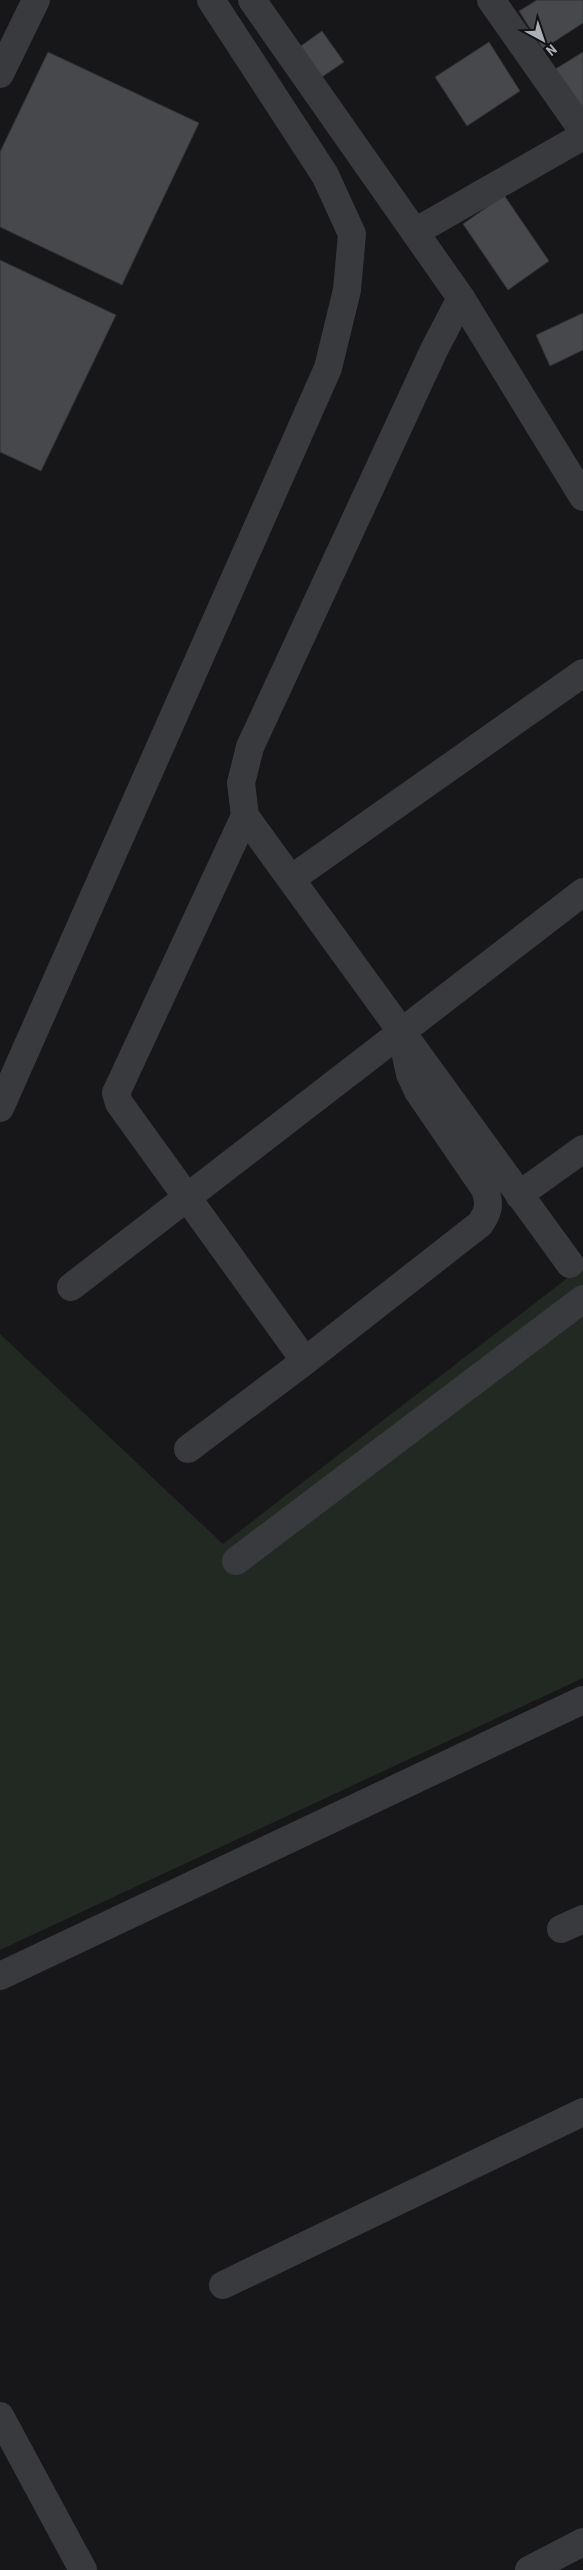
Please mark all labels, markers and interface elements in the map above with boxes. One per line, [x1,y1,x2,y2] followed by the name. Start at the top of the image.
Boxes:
[518,15,568,65] north arrow
[543,41,560,59] text: N

